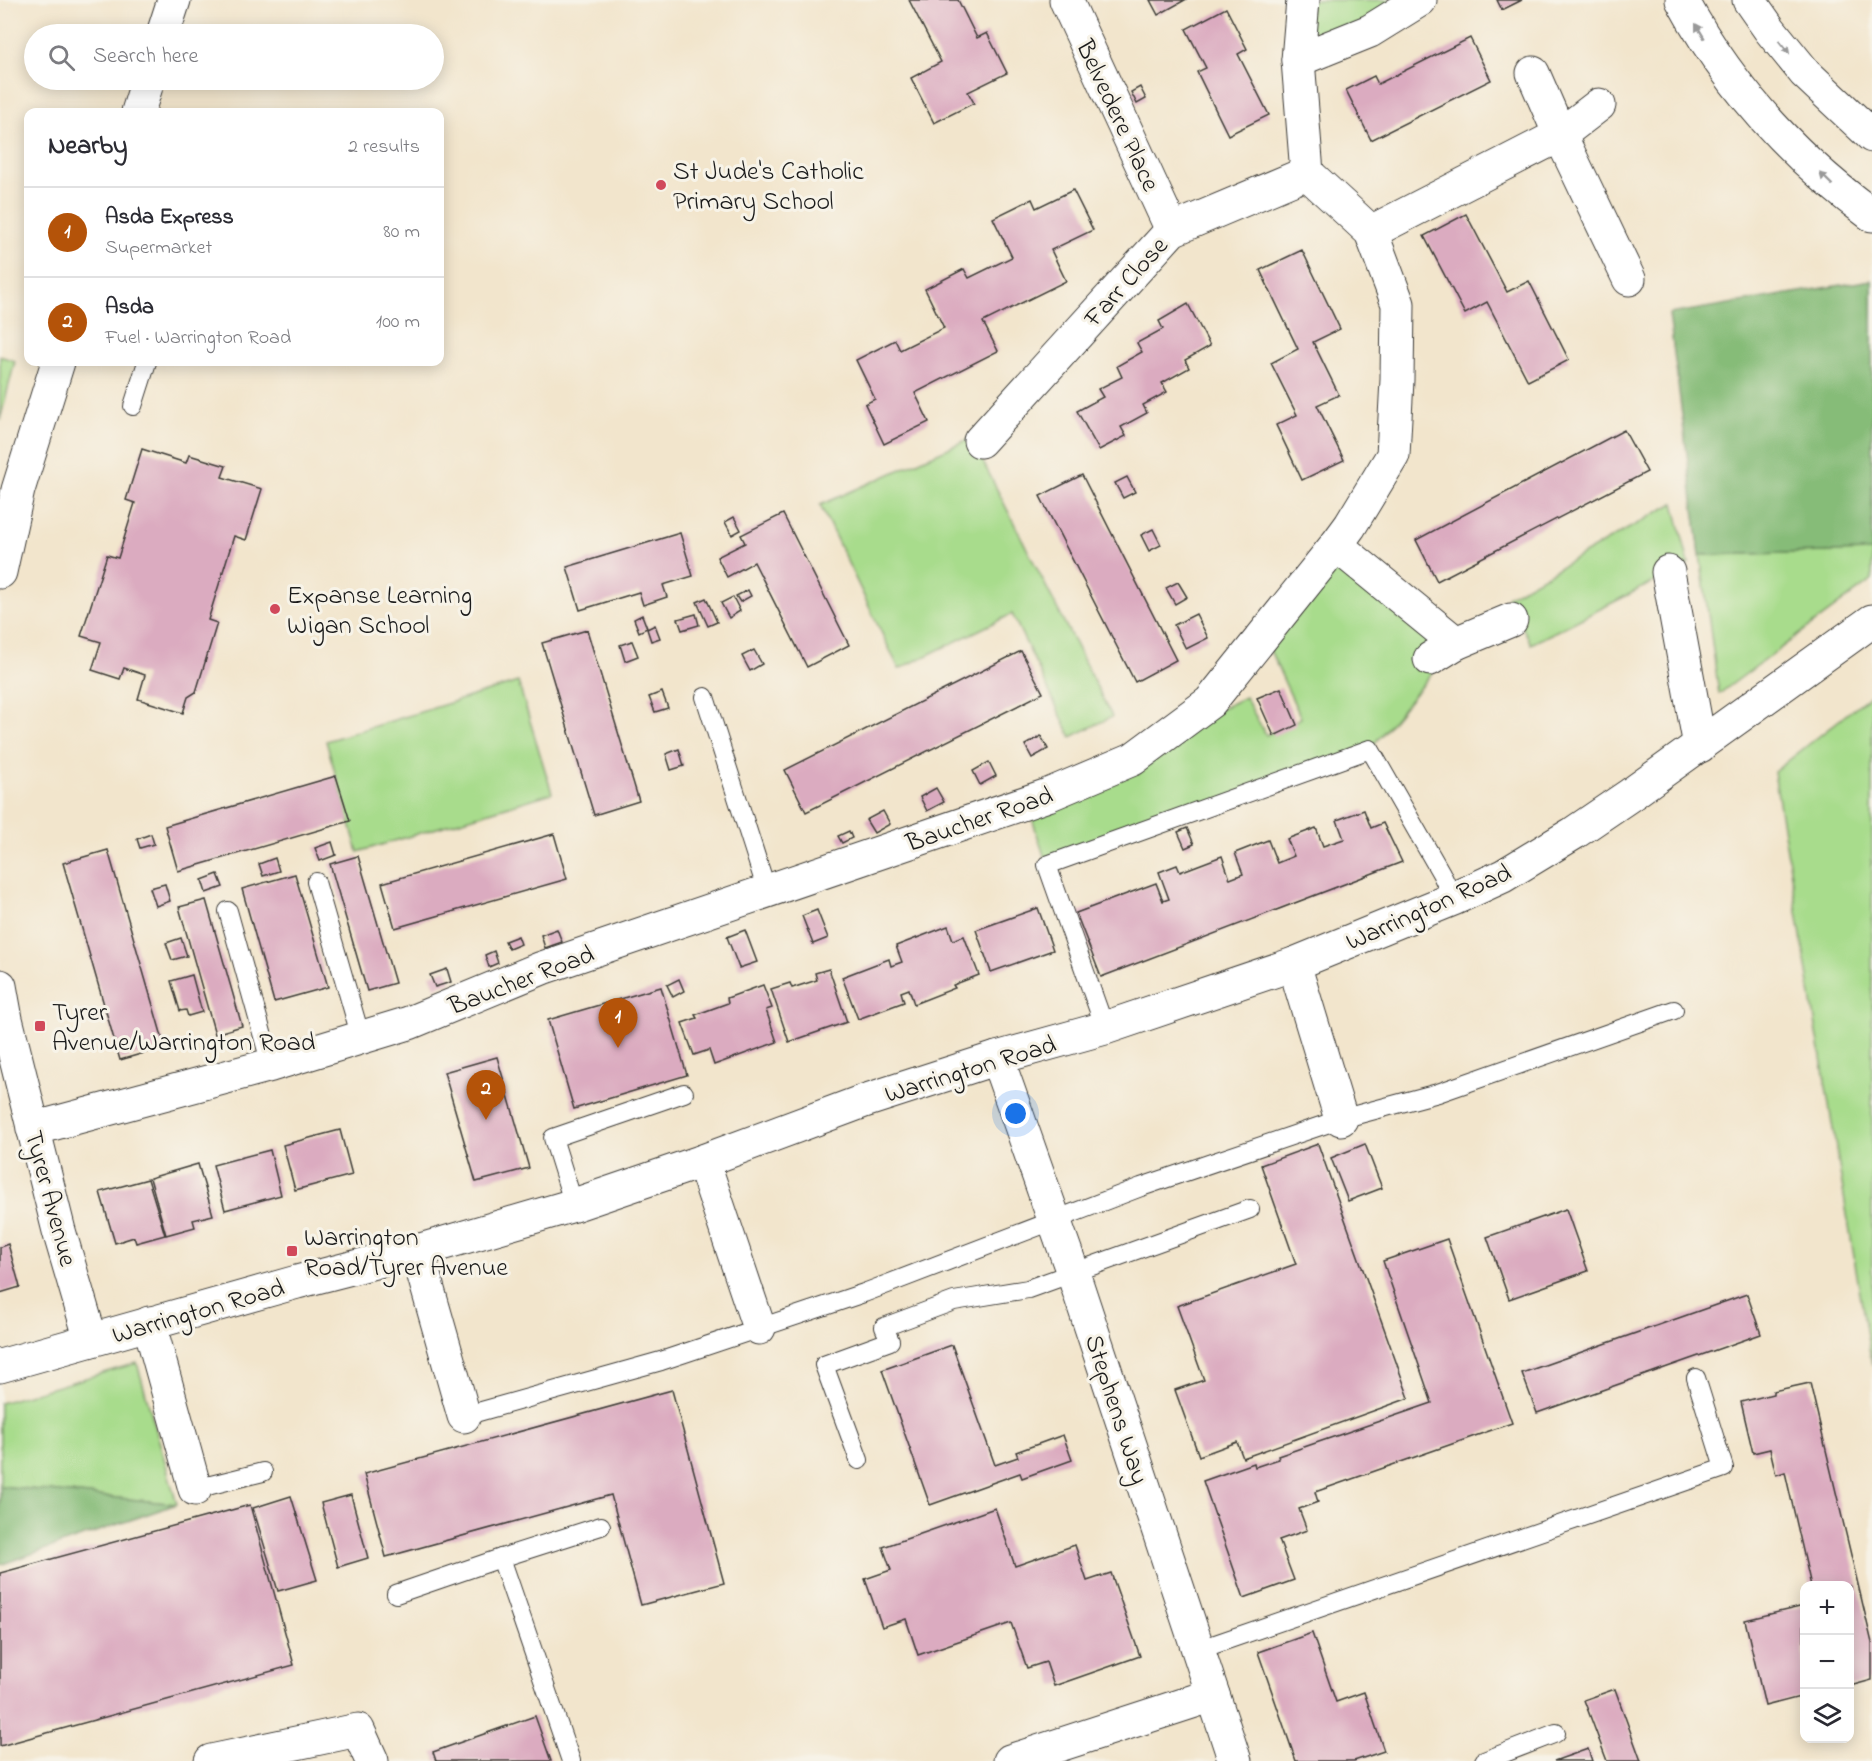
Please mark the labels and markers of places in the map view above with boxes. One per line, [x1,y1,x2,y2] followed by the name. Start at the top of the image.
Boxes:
[673,154,864,222] place label: St Jude's Catholic Primary School
[654,178,668,192] marker: St Jude's Catholic Primary School
[287,578,472,646] place label: Expanse Learning Wigan School
[268,602,282,616] marker: Expanse Learning Wigan School
[52,995,316,1063] place label: Tyrer Avenue/Warrington Road
[598,998,638,1048] pin: 1
[33,1019,47,1033] marker: Tyrer Avenue/Warrington Road
[466,1070,506,1120] pin: 2
[304,1220,508,1288] place label: Warrington Road/Tyrer Avenue
[285,1244,299,1258] marker: Warrington Road/Tyrer Avenue

